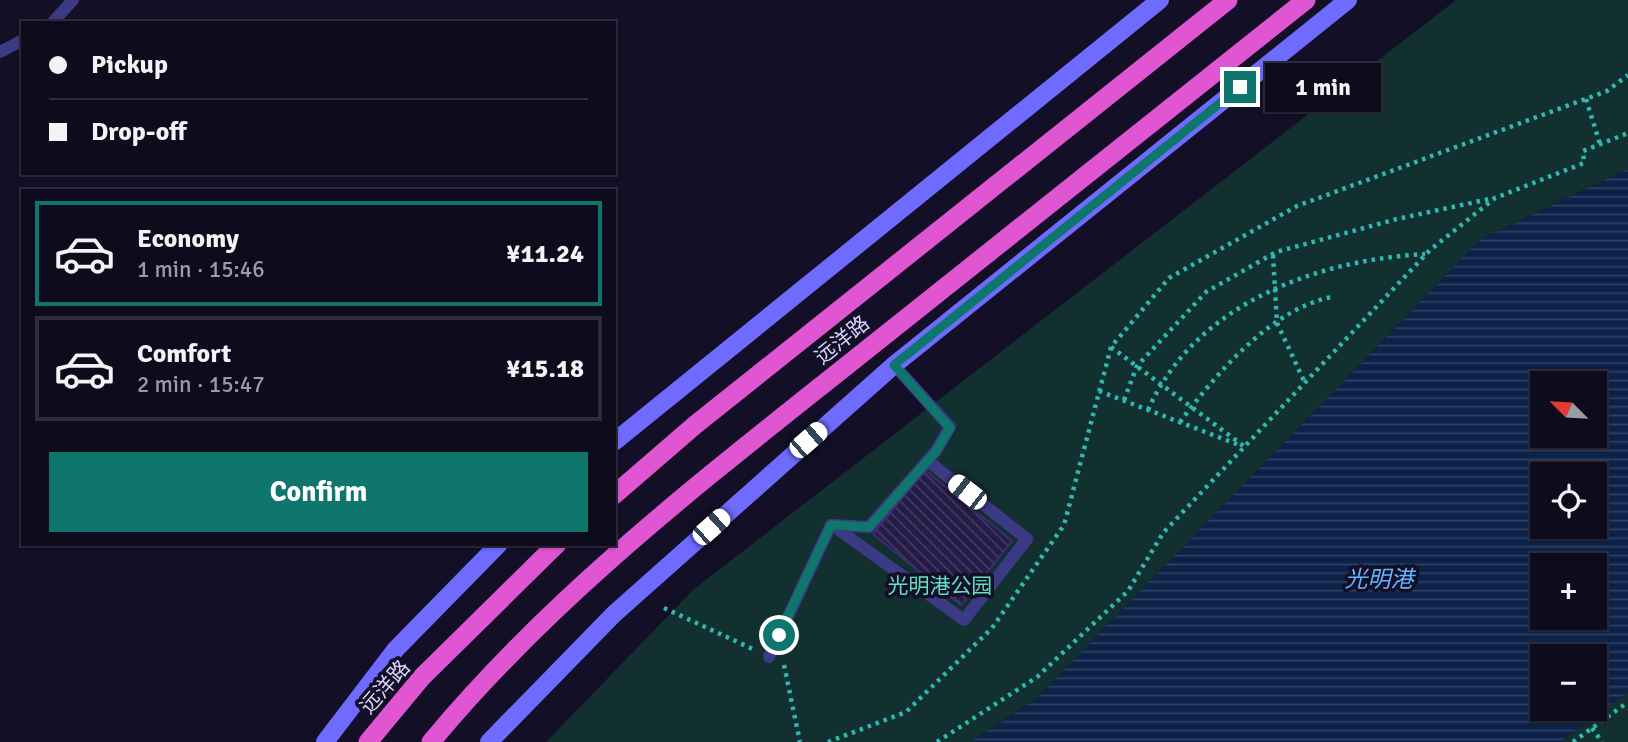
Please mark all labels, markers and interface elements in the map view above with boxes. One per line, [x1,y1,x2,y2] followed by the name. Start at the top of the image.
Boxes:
[91,49,168,81] text: Pickup
[1264,62,1380,112] callout: 1 min
[1224,71,1256,103] route end
[1295,73,1351,102] text: 1 min
[91,116,187,148] text: Drop-off
[53,222,116,285] icon: car
[137,223,239,255] text: Economy
[506,238,584,270] text: ¥11.24
[137,255,265,284] text: 1 min · 15:46
[809,310,875,370] street label: 远洋路
[53,337,116,400] icon: car
[137,338,231,370] text: Comfort
[506,353,584,385] text: ¥15.18
[137,370,265,399] text: 2 min · 15:47
[1530,371,1606,448] north arrow
[1530,371,1607,721] map controls
[786,418,831,462] car
[49,452,588,532] button: Confirm
[1530,462,1607,539] button: locate
[944,471,991,513] car
[689,505,734,549] car
[1530,553,1607,630] button: +
[1345,565,1417,594] water label: 光明港
[888,573,993,599] park label: 光明港公园
[763,619,795,651] route start
[1530,644,1607,721] button: −
[355,655,415,719] street label: 远洋路

